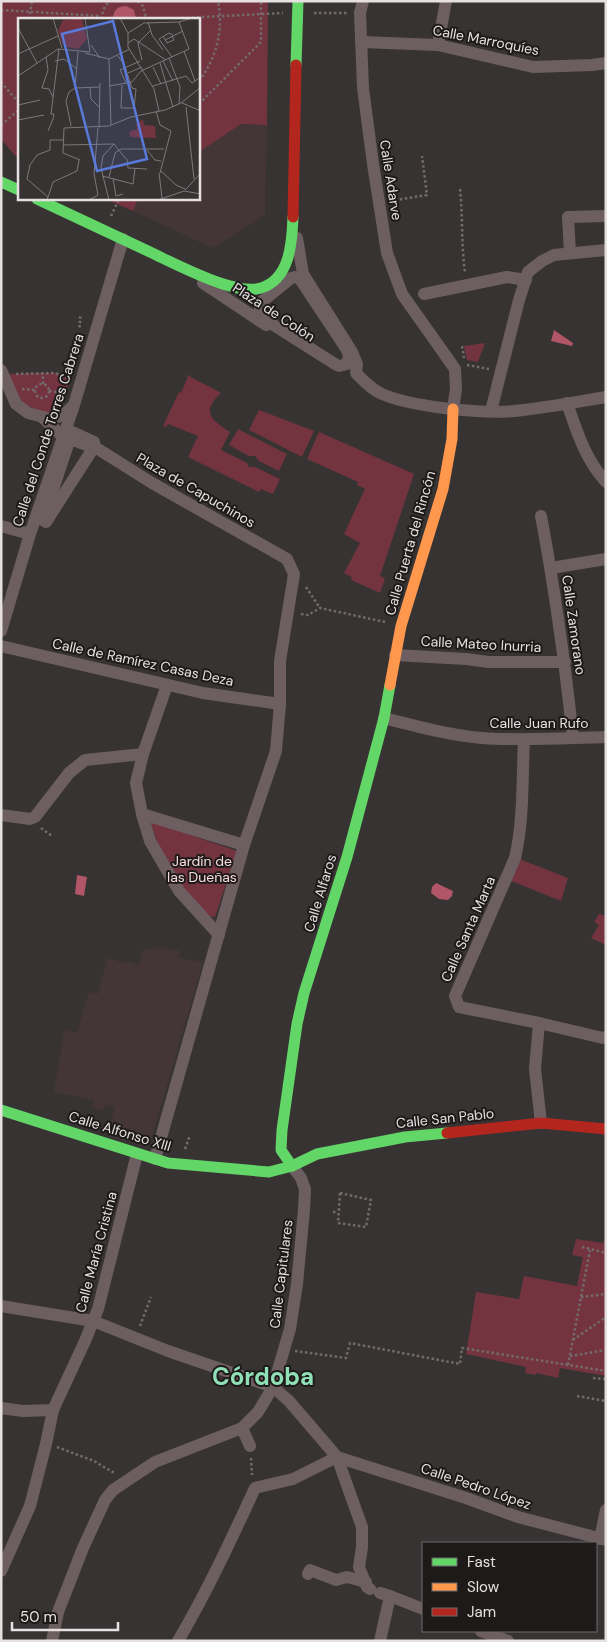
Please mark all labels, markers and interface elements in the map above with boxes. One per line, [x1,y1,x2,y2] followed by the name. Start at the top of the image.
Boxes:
[18,18,200,200] inset map
[431,21,541,59] street label: Calle Marroquíes
[376,139,406,221] street label: Calle Adarve
[229,279,319,345] street label: Plaza de Colón
[8,331,88,529] street label: Calle del Conde Torres Cabrera
[133,449,259,531] street label: Plaza de Capuchinos
[381,469,439,617] street label: Calle Puerta del Rincón
[558,574,590,676] street label: Calle Zamorano
[420,632,542,656] street label: Calle Mateo Inurria
[51,634,235,690] street label: Calle de Ramírez Casas Deza
[489,714,589,732] street label: Calle Juan Rufo
[167,852,237,886] park label: Jardín de las Dueñas
[300,852,340,934] street label: Calle Alfaros
[437,873,499,985] street label: Calle Santa Marta
[395,1104,495,1132] street label: Calle San Pablo
[67,1107,173,1155] street label: Calle Alfonso XIII
[71,1190,121,1314] street label: Calle María Cristina
[265,1219,297,1329] street label: Calle Capitulares
[212,1361,314,1392] district label: Córdoba
[418,1459,534,1513] street label: Calle Pedro López
[422,1542,597,1632] legend
[467,1552,496,1572] text: Fast
[467,1577,500,1597] text: Slow
[12,1600,119,1632] scale bar
[467,1602,496,1622] text: Jam
[20,1607,57,1627] text: 50 m

